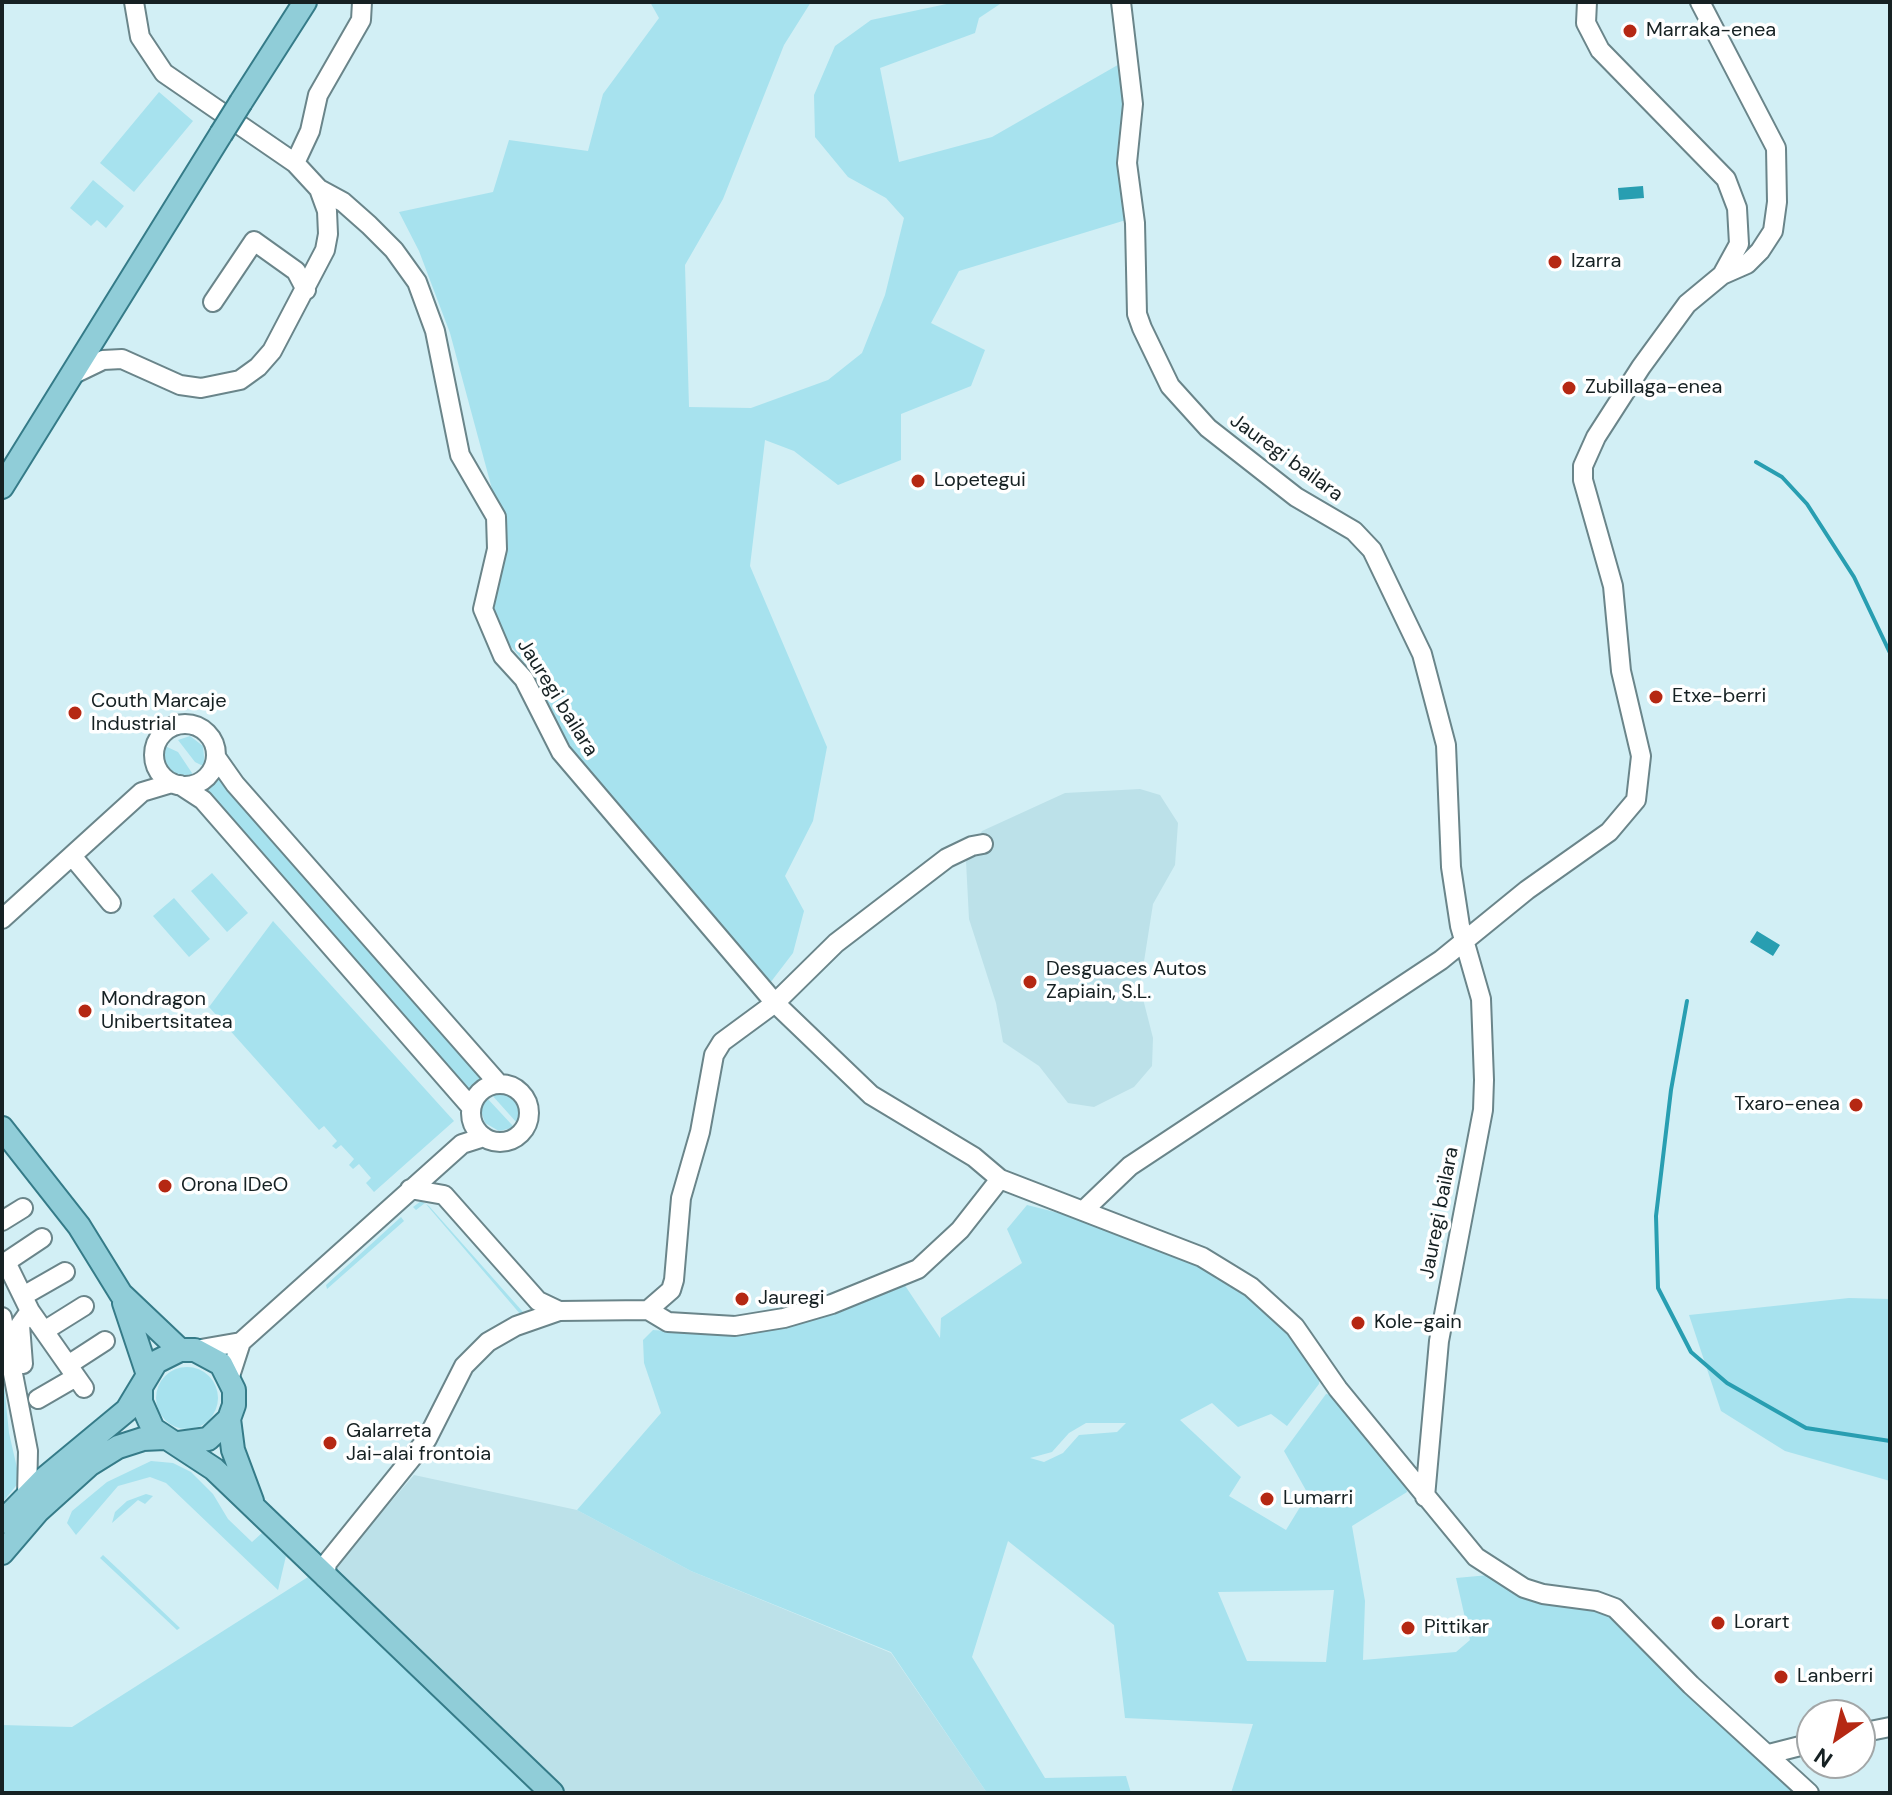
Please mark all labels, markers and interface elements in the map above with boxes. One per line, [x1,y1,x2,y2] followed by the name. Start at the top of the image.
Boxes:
[1646,19,1776,43] place label: Marraka-enea
[1621,22,1639,40] marker: Marraka-enea
[1571,250,1621,274] place label: Izarra
[1546,253,1564,271] marker: Izarra
[1585,376,1722,400] place label: Zubillaga-enea
[1560,379,1578,397] marker: Zubillaga-enea
[1225,409,1347,507] street label: Jauregi bailara
[934,469,1026,493] place label: Lopetegui
[909,472,927,490] marker: Lopetegui
[511,635,603,761] street label: Jauregi bailara
[1672,685,1766,709] place label: Etxe-berri
[1647,688,1665,706] marker: Etxe-berri
[91,690,227,737] place label: Couth Marcaje Industrial
[66,704,84,722] marker: Couth Marcaje Industrial
[1046,958,1207,1005] place label: Desguaces Autos Zapiain, S.L.
[1021,973,1039,991] marker: Desguaces Autos Zapiain, S.L.
[101,988,233,1035] place label: Mondragon Unibertsitatea
[76,1002,94,1020] marker: Mondragon Unibertsitatea
[1734,1093,1840,1117] place label: Txaro-enea
[1847,1096,1865,1114] marker: Txaro-enea
[1415,1145,1465,1281] street label: Jauregi bailara
[181,1174,288,1198] place label: Orona IDeO
[156,1177,174,1195] marker: Orona IDeO
[758,1287,825,1311] place label: Jauregi
[733,1290,751,1308] marker: Jauregi
[1374,1311,1462,1335] place label: Kole-gain
[1349,1314,1367,1332] marker: Kole-gain
[346,1420,491,1467] place label: Galarreta Jai-alai frontoia
[321,1434,339,1452] marker: Galarreta Jai-alai frontoia
[1283,1487,1353,1511] place label: Lumarri
[1258,1490,1276,1508] marker: Lumarri
[1734,1611,1789,1635] place label: Lorart
[1709,1614,1727,1632] marker: Lorart
[1424,1616,1489,1640] place label: Pittikar
[1399,1619,1417,1637] marker: Pittikar
[1797,1665,1873,1689] place label: Lanberri
[1772,1668,1790,1686] marker: Lanberri
[1796,1699,1876,1779] north arrow
[1809,1741,1838,1774] text: N

